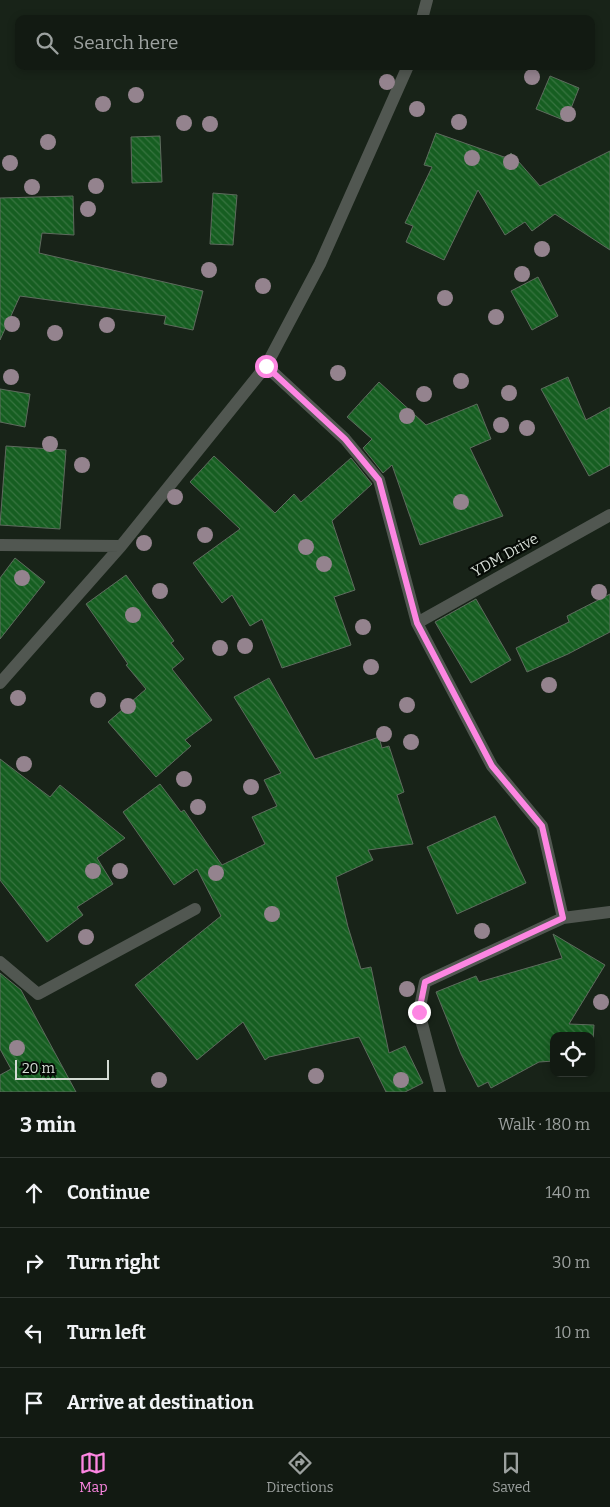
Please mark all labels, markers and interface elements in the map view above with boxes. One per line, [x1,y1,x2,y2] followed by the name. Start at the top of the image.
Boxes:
[15,15,595,70] search box
[33,29,61,57] icon: search
[73,31,178,54] text: Search here
[255,355,278,378] route start
[469,529,541,581] street label: YDM Drive
[408,1001,431,1024] route end
[550,1032,595,1077] map controls
[550,1032,595,1077] button: locate
[15,1057,109,1080] scale bar
[22,1060,55,1077] text: 20 m
[20,1112,76,1138] text: 3 min
[498,1115,590,1134] text: Walk · 180 m
[20,1179,48,1207] icon: ahead
[67,1181,150,1204] text: Continue
[545,1183,590,1202] text: 140 m
[20,1249,48,1277] icon: right
[67,1251,160,1274] text: Turn right
[552,1253,590,1272] text: 30 m
[20,1319,48,1347] icon: left
[67,1321,146,1344] text: Turn left
[555,1323,590,1342] text: 10 m
[20,1389,48,1417] icon: arrive
[67,1391,254,1414] text: Arrive at destination
[79,1449,108,1496] tab: Map
[266,1449,334,1496] tab: Directions
[492,1449,531,1496] tab: Saved

